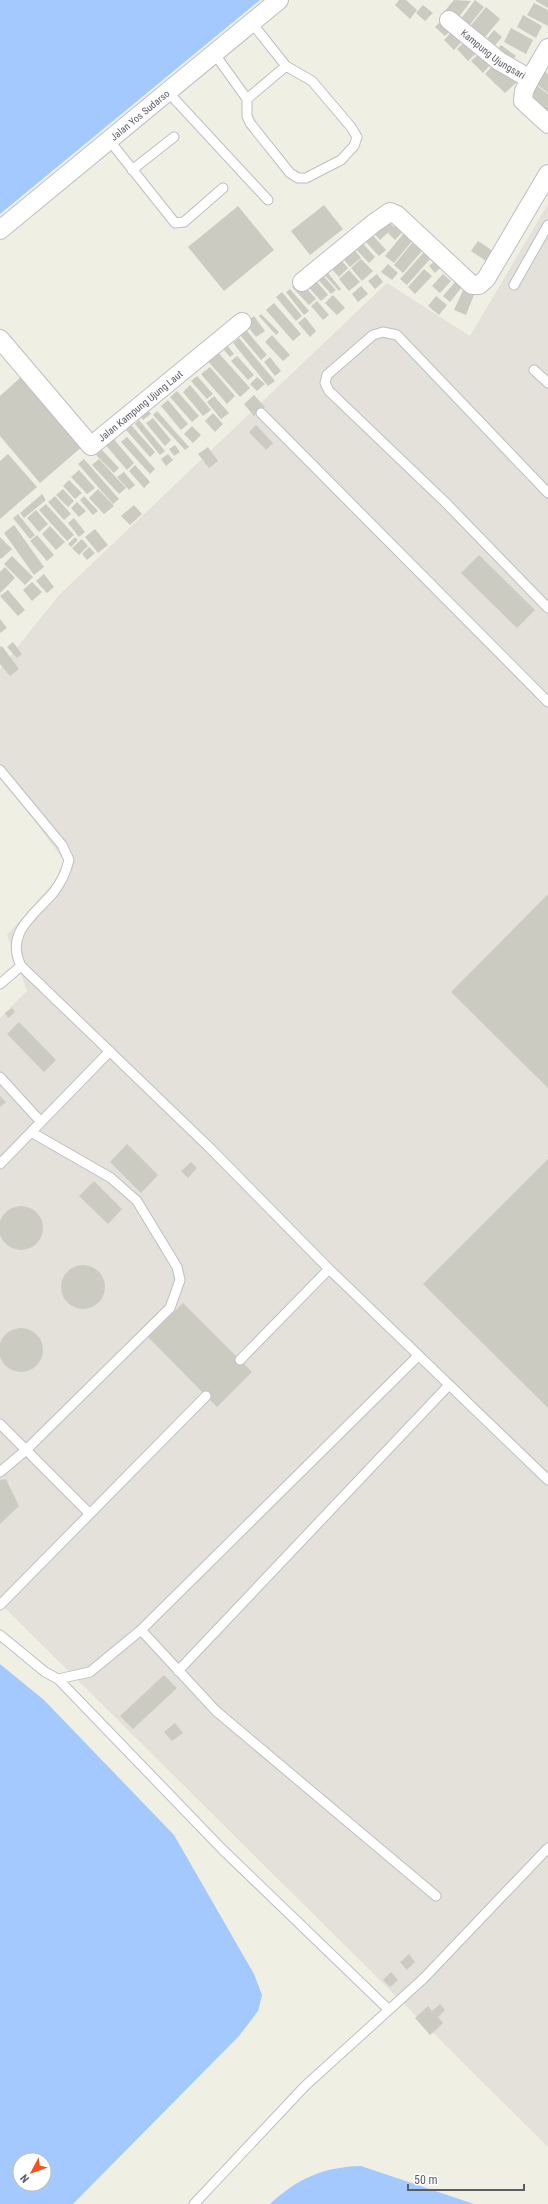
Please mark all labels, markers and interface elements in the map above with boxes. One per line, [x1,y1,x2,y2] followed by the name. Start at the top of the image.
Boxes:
[459,27,527,81] street label: Kampung Ujungsari
[108,88,172,143] street label: Jalan Yos Sudarso
[96,368,185,444] street label: Jalan Kampung Ujung Laut
[12,2152,52,2192] north arrow
[408,2166,524,2192] scale bar
[18,2171,32,2185] text: N
[414,2173,438,2187] text: 50 m

